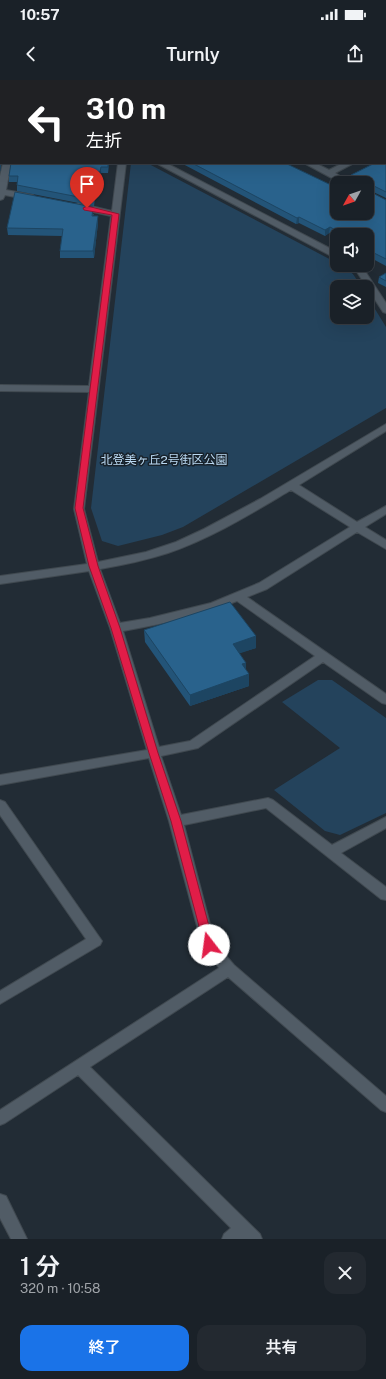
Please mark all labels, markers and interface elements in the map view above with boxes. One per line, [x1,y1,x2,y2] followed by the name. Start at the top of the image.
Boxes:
[20,6,60,23] text: 10:57
[20,43,42,65] icon: back
[344,43,366,65] icon: share
[166,44,220,65] text: Turnly
[86,92,166,125] text: 310 m
[20,96,72,148] icon: left
[86,130,122,151] text: 左折
[70,167,104,208] pin
[76,173,98,195] icon: arrive
[330,176,374,220] north arrow
[330,176,374,324] map controls
[330,228,374,272] button: sound
[330,280,374,324] button: layers
[100,453,228,467] park label: 北登美ヶ丘2号街区公園
[188,924,230,966] position arrow
[20,1252,60,1280] text: 1 分
[324,1252,366,1294] button: close
[20,1281,100,1296] text: 320 m · 10:58
[20,1325,189,1371] button: 終了
[197,1325,366,1371] button: 共有

